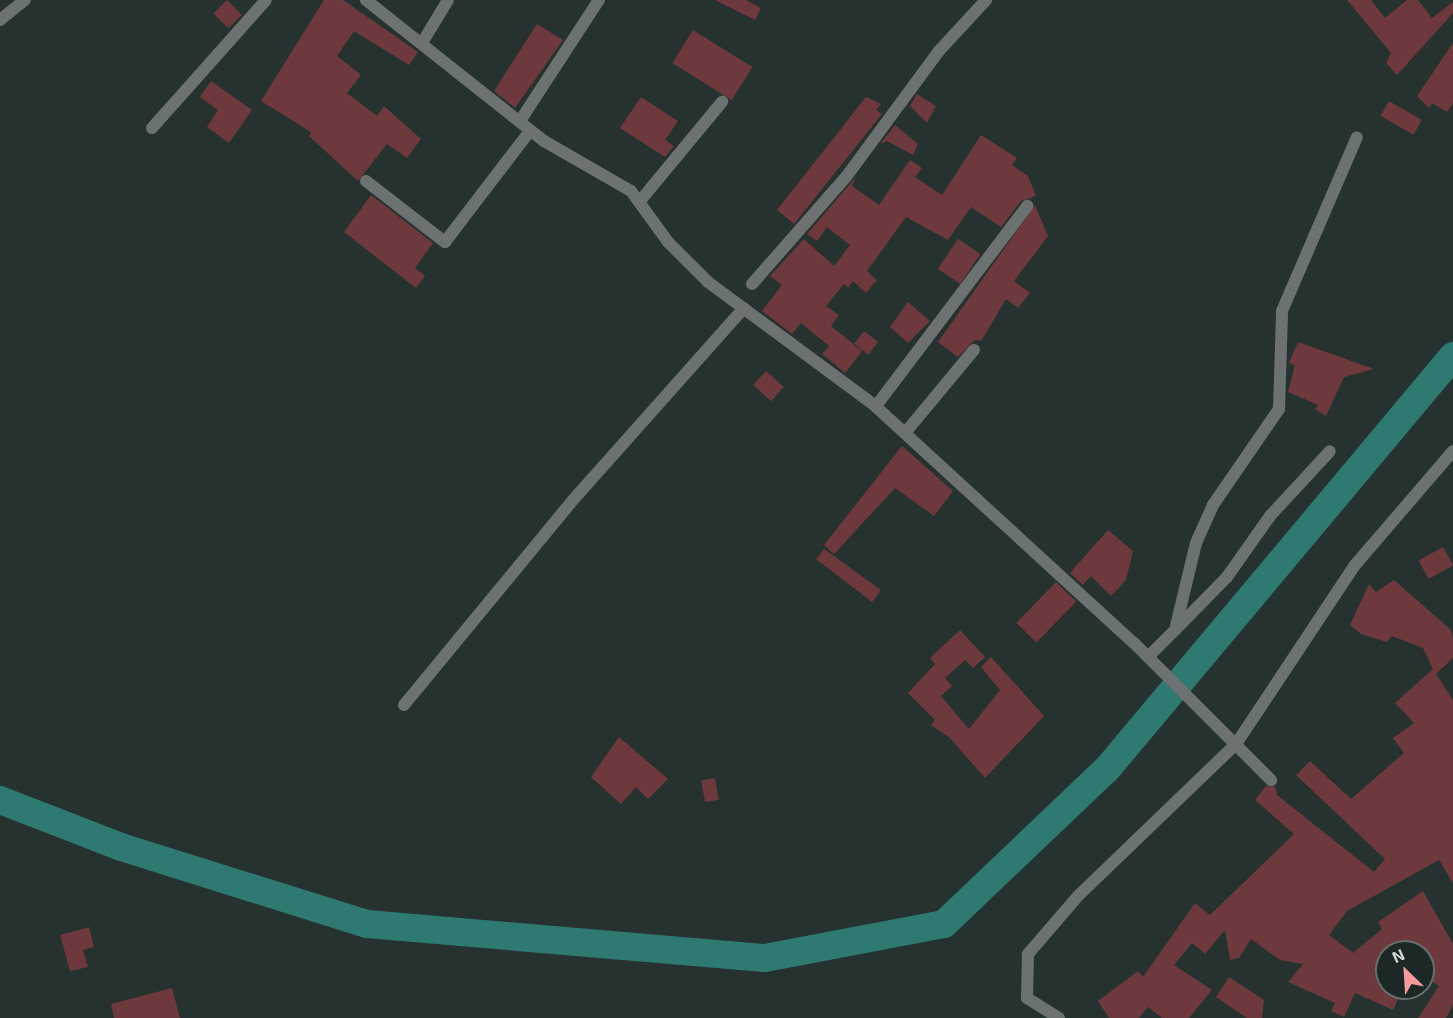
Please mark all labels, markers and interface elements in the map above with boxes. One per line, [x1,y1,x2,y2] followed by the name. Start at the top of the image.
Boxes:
[1375,940,1435,1000] north arrow
[1389,944,1407,966] text: N

